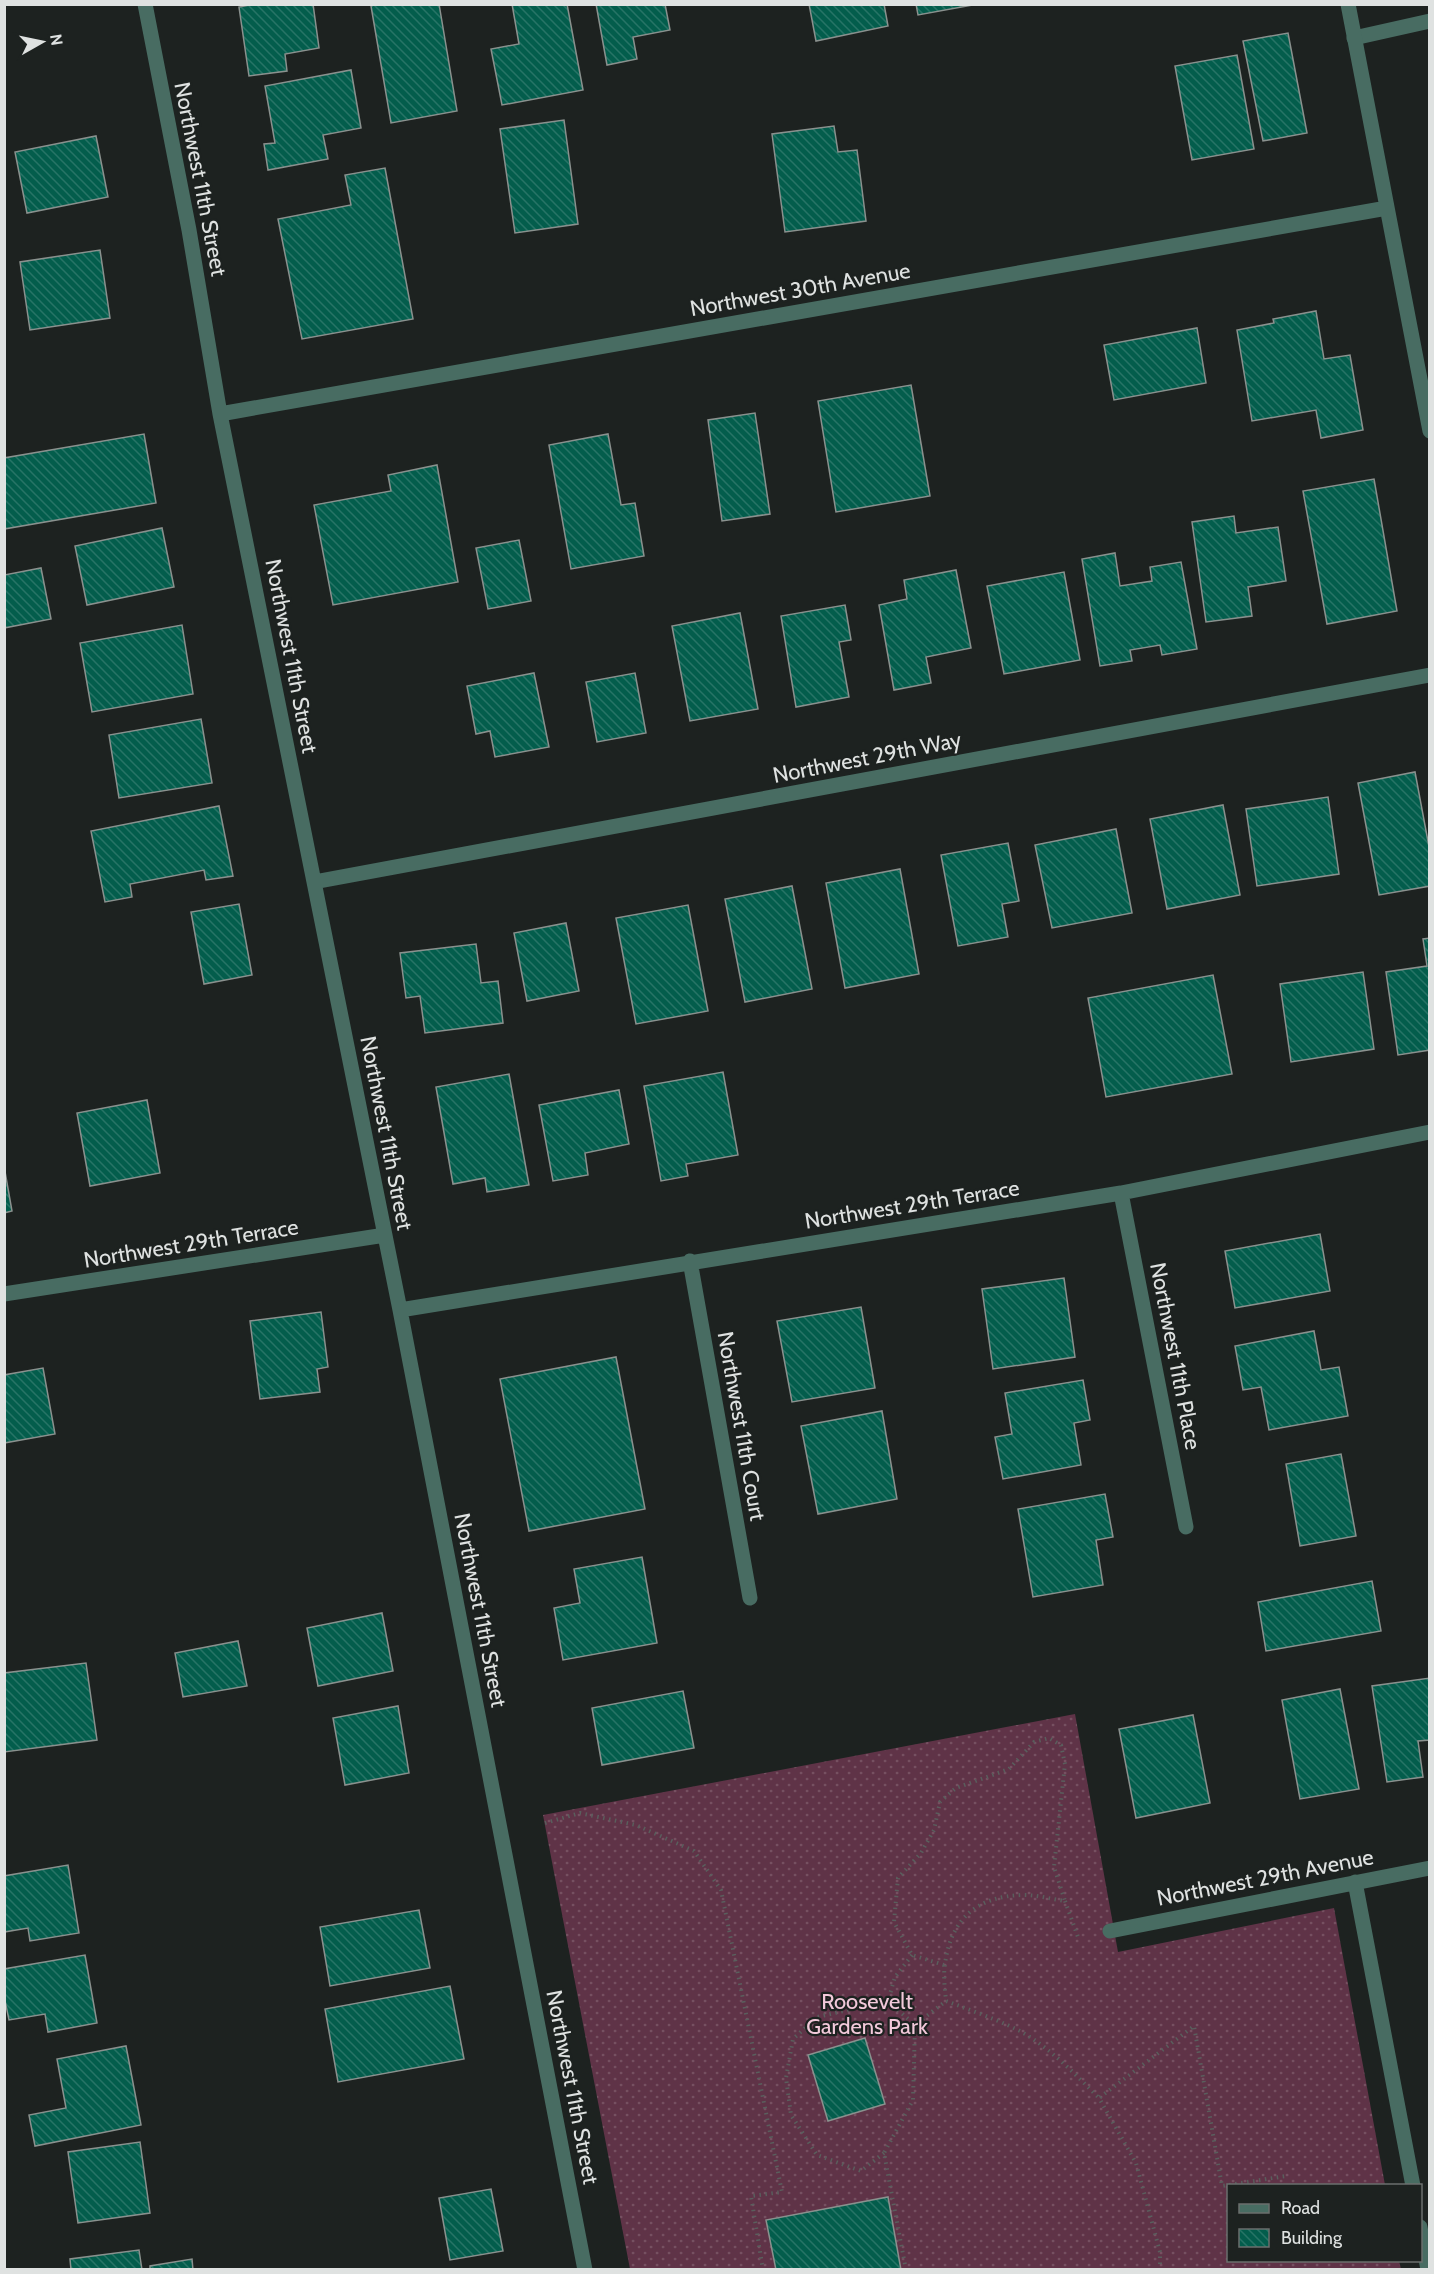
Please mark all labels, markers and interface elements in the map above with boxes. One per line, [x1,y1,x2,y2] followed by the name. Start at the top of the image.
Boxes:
[12,12,72,72] north arrow
[46,33,67,47] text: N
[168,80,233,279] street label: Northwest 11th Street
[688,257,912,322] street label: Northwest 30th Avenue
[259,557,324,756] street label: Northwest 11th Street
[771,726,964,789] street label: Northwest 29th Way
[354,1034,419,1233] street label: Northwest 11th Street
[803,1174,1021,1235] street label: Northwest 29th Terrace
[82,1213,300,1274] street label: Northwest 29th Terrace
[1144,1260,1207,1452] street label: Northwest 11th Place
[712,1329,772,1523] street label: Northwest 11th Court
[448,1511,513,1710] street label: Northwest 11th Street
[1155,1843,1376,1912] street label: Northwest 29th Avenue
[540,1988,605,2187] street label: Northwest 11th Street
[806,1988,928,2040] park label: Roosevelt Gardens Park
[1227,2184,1422,2262] legend
[1281,2197,1320,2219] text: Road
[1281,2227,1343,2249] text: Building

